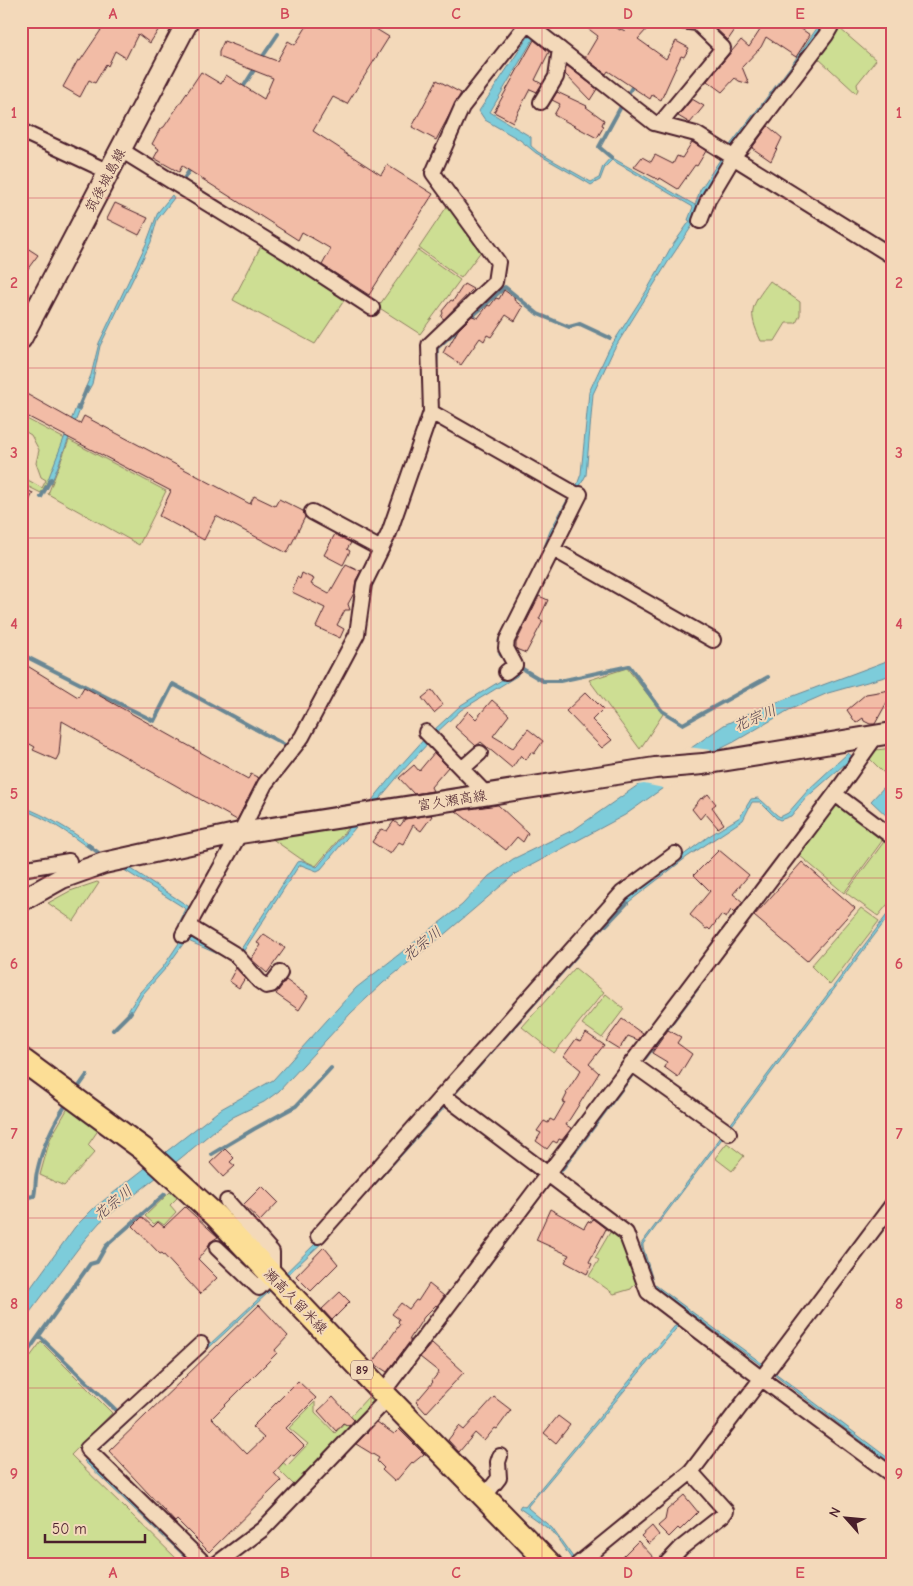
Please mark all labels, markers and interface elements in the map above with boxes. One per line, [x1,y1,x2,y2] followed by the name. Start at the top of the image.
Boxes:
[109,5,118,23] text: A
[280,5,290,23] text: B
[451,5,461,23] text: C
[623,5,633,23] text: D
[795,5,805,23] text: E
[11,104,17,122] text: 1
[896,104,902,122] text: 1
[82,145,129,215] street label: 筑後城島線
[10,274,18,292] text: 2
[895,274,903,292] text: 2
[10,444,18,462] text: 3
[895,444,903,462] text: 3
[10,615,18,633] text: 4
[895,615,903,633] text: 4
[731,701,779,735] water label: 花宗川
[10,785,18,803] text: 5
[895,785,903,803] text: 5
[416,787,488,814] street label: 富久瀬高線
[399,923,445,965] water label: 花宗川
[10,955,18,973] text: 6
[895,955,903,973] text: 6
[10,1125,18,1143] text: 7
[895,1125,903,1143] text: 7
[90,1182,136,1224] water label: 花宗川
[260,1265,331,1337] street label: 瀬高久留米線
[10,1295,18,1313] text: 8
[895,1295,903,1313] text: 8
[351,1360,373,1380] road number: 89
[10,1465,18,1483] text: 9
[895,1465,903,1483] text: 9
[820,1494,870,1544] north arrow
[825,1504,845,1520] text: N
[45,1511,145,1543] scale bar
[52,1520,87,1538] text: 50 m
[109,1564,118,1582] text: A
[280,1564,290,1582] text: B
[451,1564,461,1582] text: C
[623,1564,633,1582] text: D
[795,1564,805,1582] text: E

